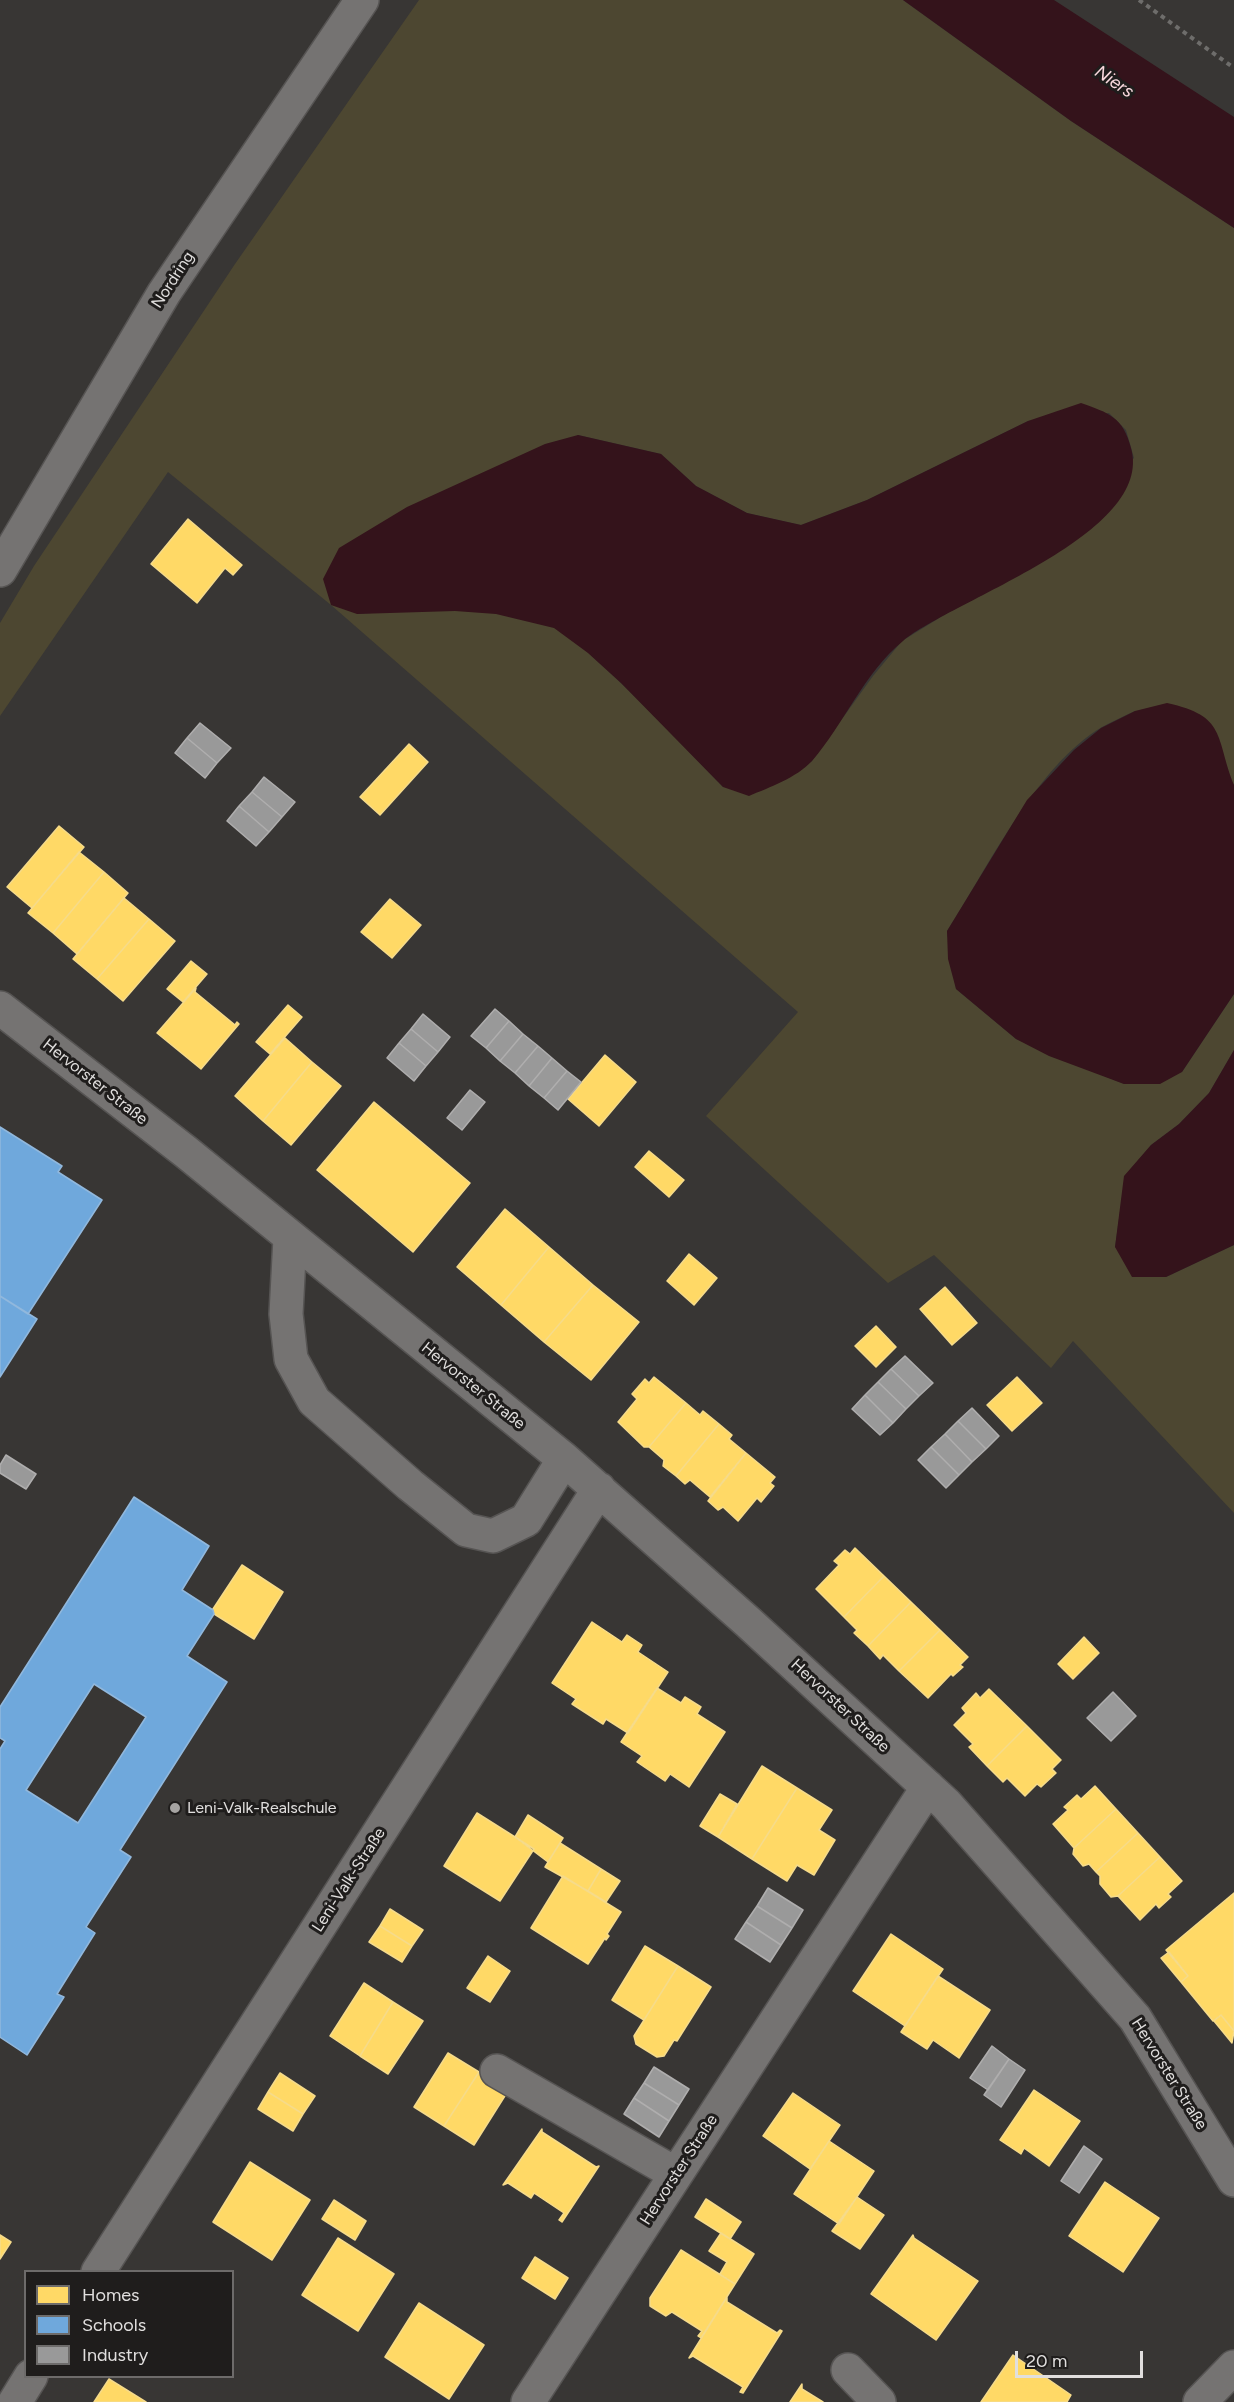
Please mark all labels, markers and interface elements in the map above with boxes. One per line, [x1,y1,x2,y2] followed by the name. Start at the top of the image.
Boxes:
[1090,61,1138,103] water label: Niers
[148,248,198,312] street label: Nordring
[39,1035,151,1129] street label: Hervorster Straße
[417,1338,529,1434] street label: Hervorster Straße
[787,1655,893,1757] street label: Hervorster Straße
[187,1798,337,1818] place label: Leni-Valk-Realschule
[168,1801,182,1815] marker: Leni-Valk-Realschule
[308,1824,390,1936] street label: Leni-Valk-Straße
[1127,2015,1211,2133] street label: Hervorster Straße
[636,2111,722,2229] street label: Hervorster Straße
[24,2270,234,2378] legend
[82,2284,140,2306] text: Homes
[82,2314,146,2336] text: Schools
[1018,2339,1146,2377] scale bar
[82,2344,148,2366] text: Industry
[1026,2350,1067,2372] text: 20 m

